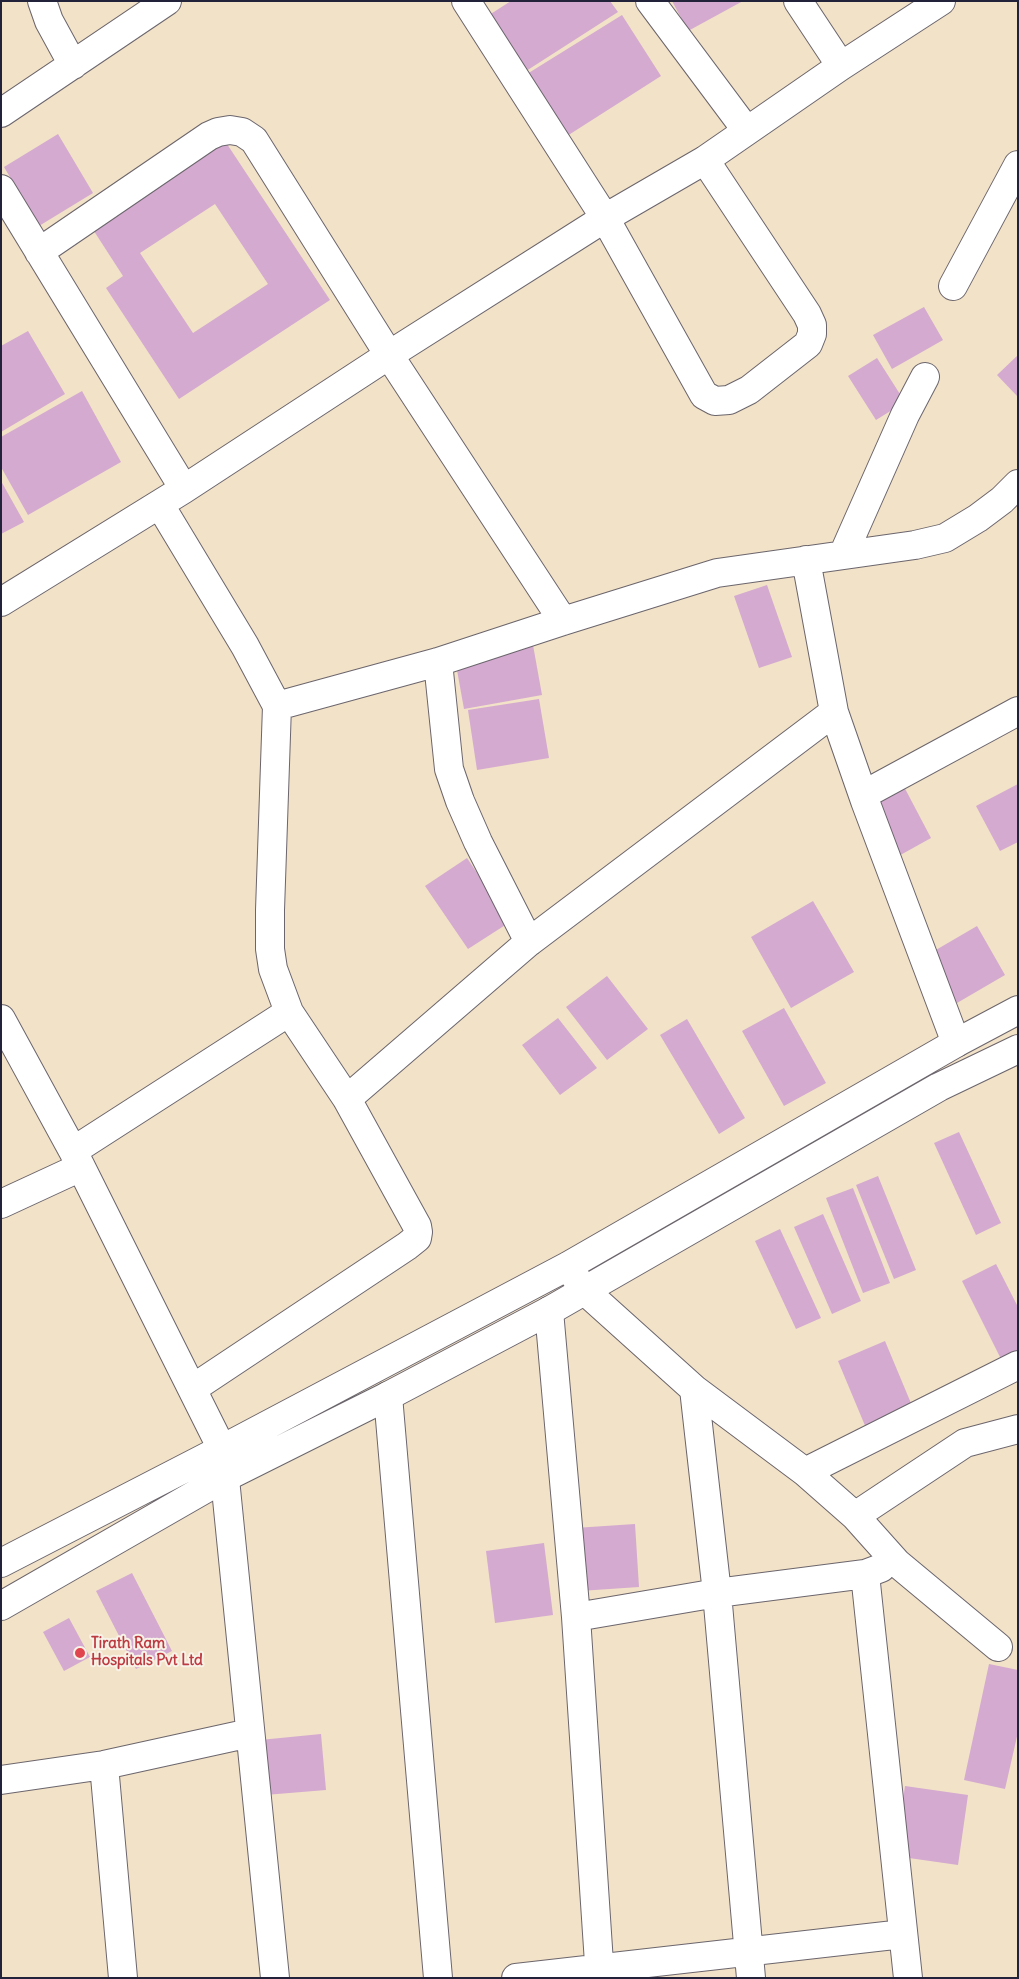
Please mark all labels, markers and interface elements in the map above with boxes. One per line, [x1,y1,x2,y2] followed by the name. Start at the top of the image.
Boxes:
[91,1635,203,1670] place label: Tirath Ram Hospitals Pvt Ltd
[73,1646,87,1660] marker: Tirath Ram Hospitals Pvt Ltd

